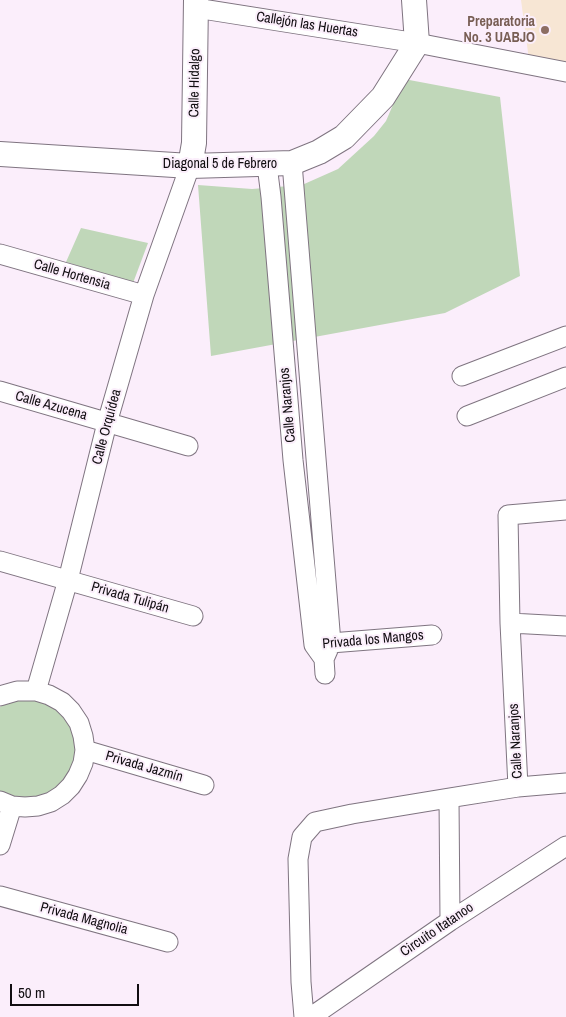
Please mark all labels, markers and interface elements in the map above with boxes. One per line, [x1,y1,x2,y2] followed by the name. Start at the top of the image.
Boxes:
[255,9,359,41] street label: Callejón las Huertas
[464,14,535,46] place label: Preparatoria No. 3 UABJO
[539,24,551,36] marker: Preparatoria No. 3 UABJO
[186,48,204,118] street label: Calle Hidalgo
[163,156,277,172] street label: Diagonal 5 de Febrero
[32,256,112,294] street label: Calle Hortensia
[276,367,300,443] street label: Calle Naranjos
[13,388,89,424] street label: Calle Azucena
[89,388,125,466] street label: Calle Orquídea
[89,579,171,617] street label: Privada Tulipán
[322,627,424,653] street label: Privada los Mangos
[506,703,526,779] street label: Calle Naranjos
[103,748,185,786] street label: Privada Jazmín
[38,899,130,939] street label: Privada Magnolia
[397,899,477,961] street label: Circuito Itatanoo
[12,974,141,1006] scale bar
[18,982,45,1003] text: 50 m

